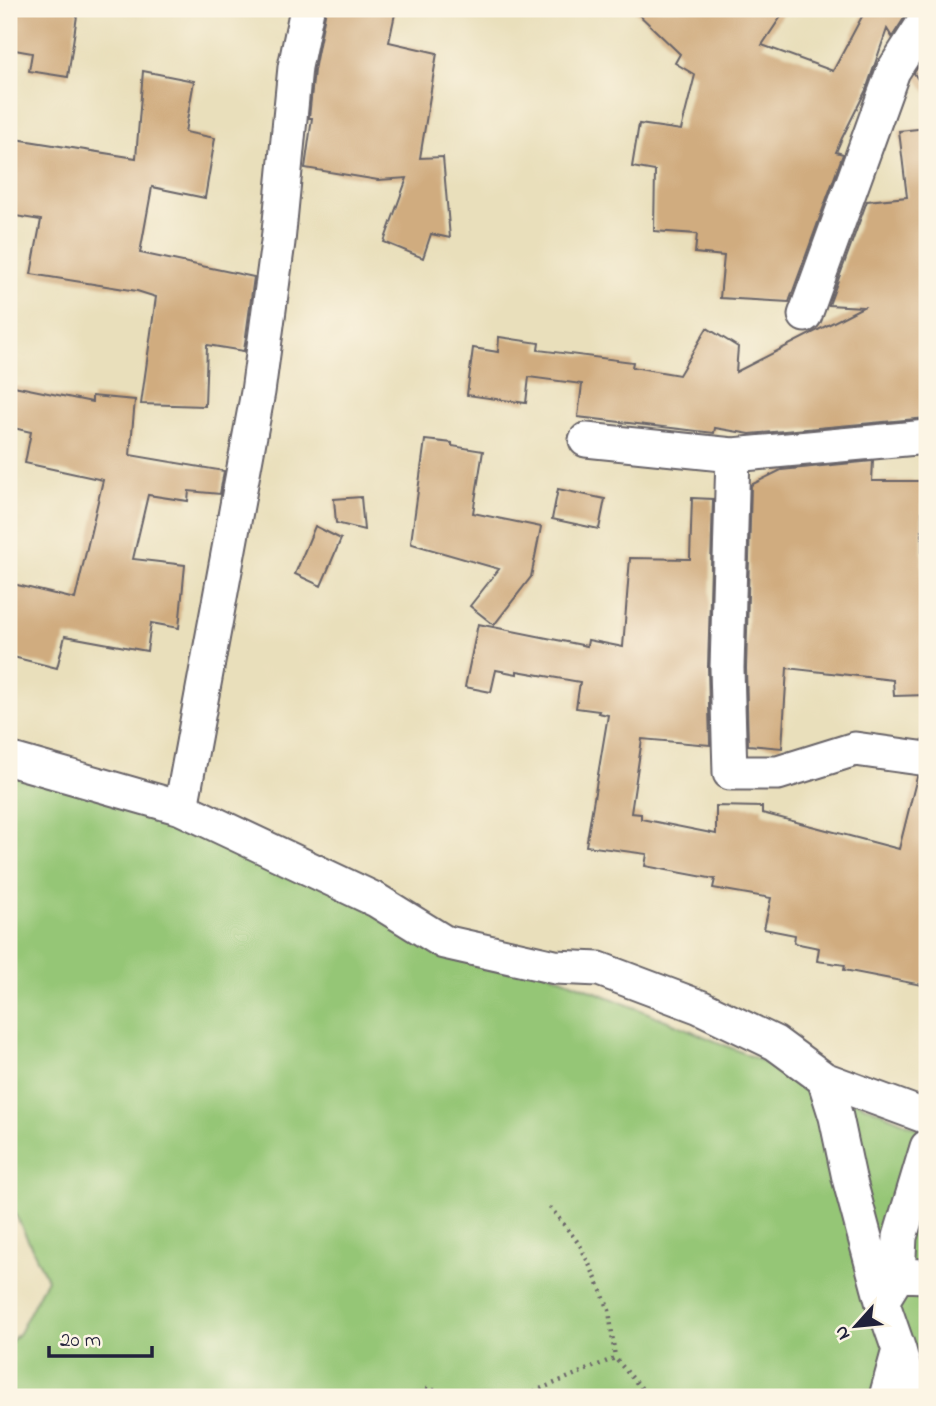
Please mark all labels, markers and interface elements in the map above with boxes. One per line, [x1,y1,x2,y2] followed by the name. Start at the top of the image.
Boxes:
[820,1290,890,1360] north arrow
[49,1315,152,1359] scale bar
[828,1321,858,1344] text: N
[60,1326,101,1356] text: 20 m

